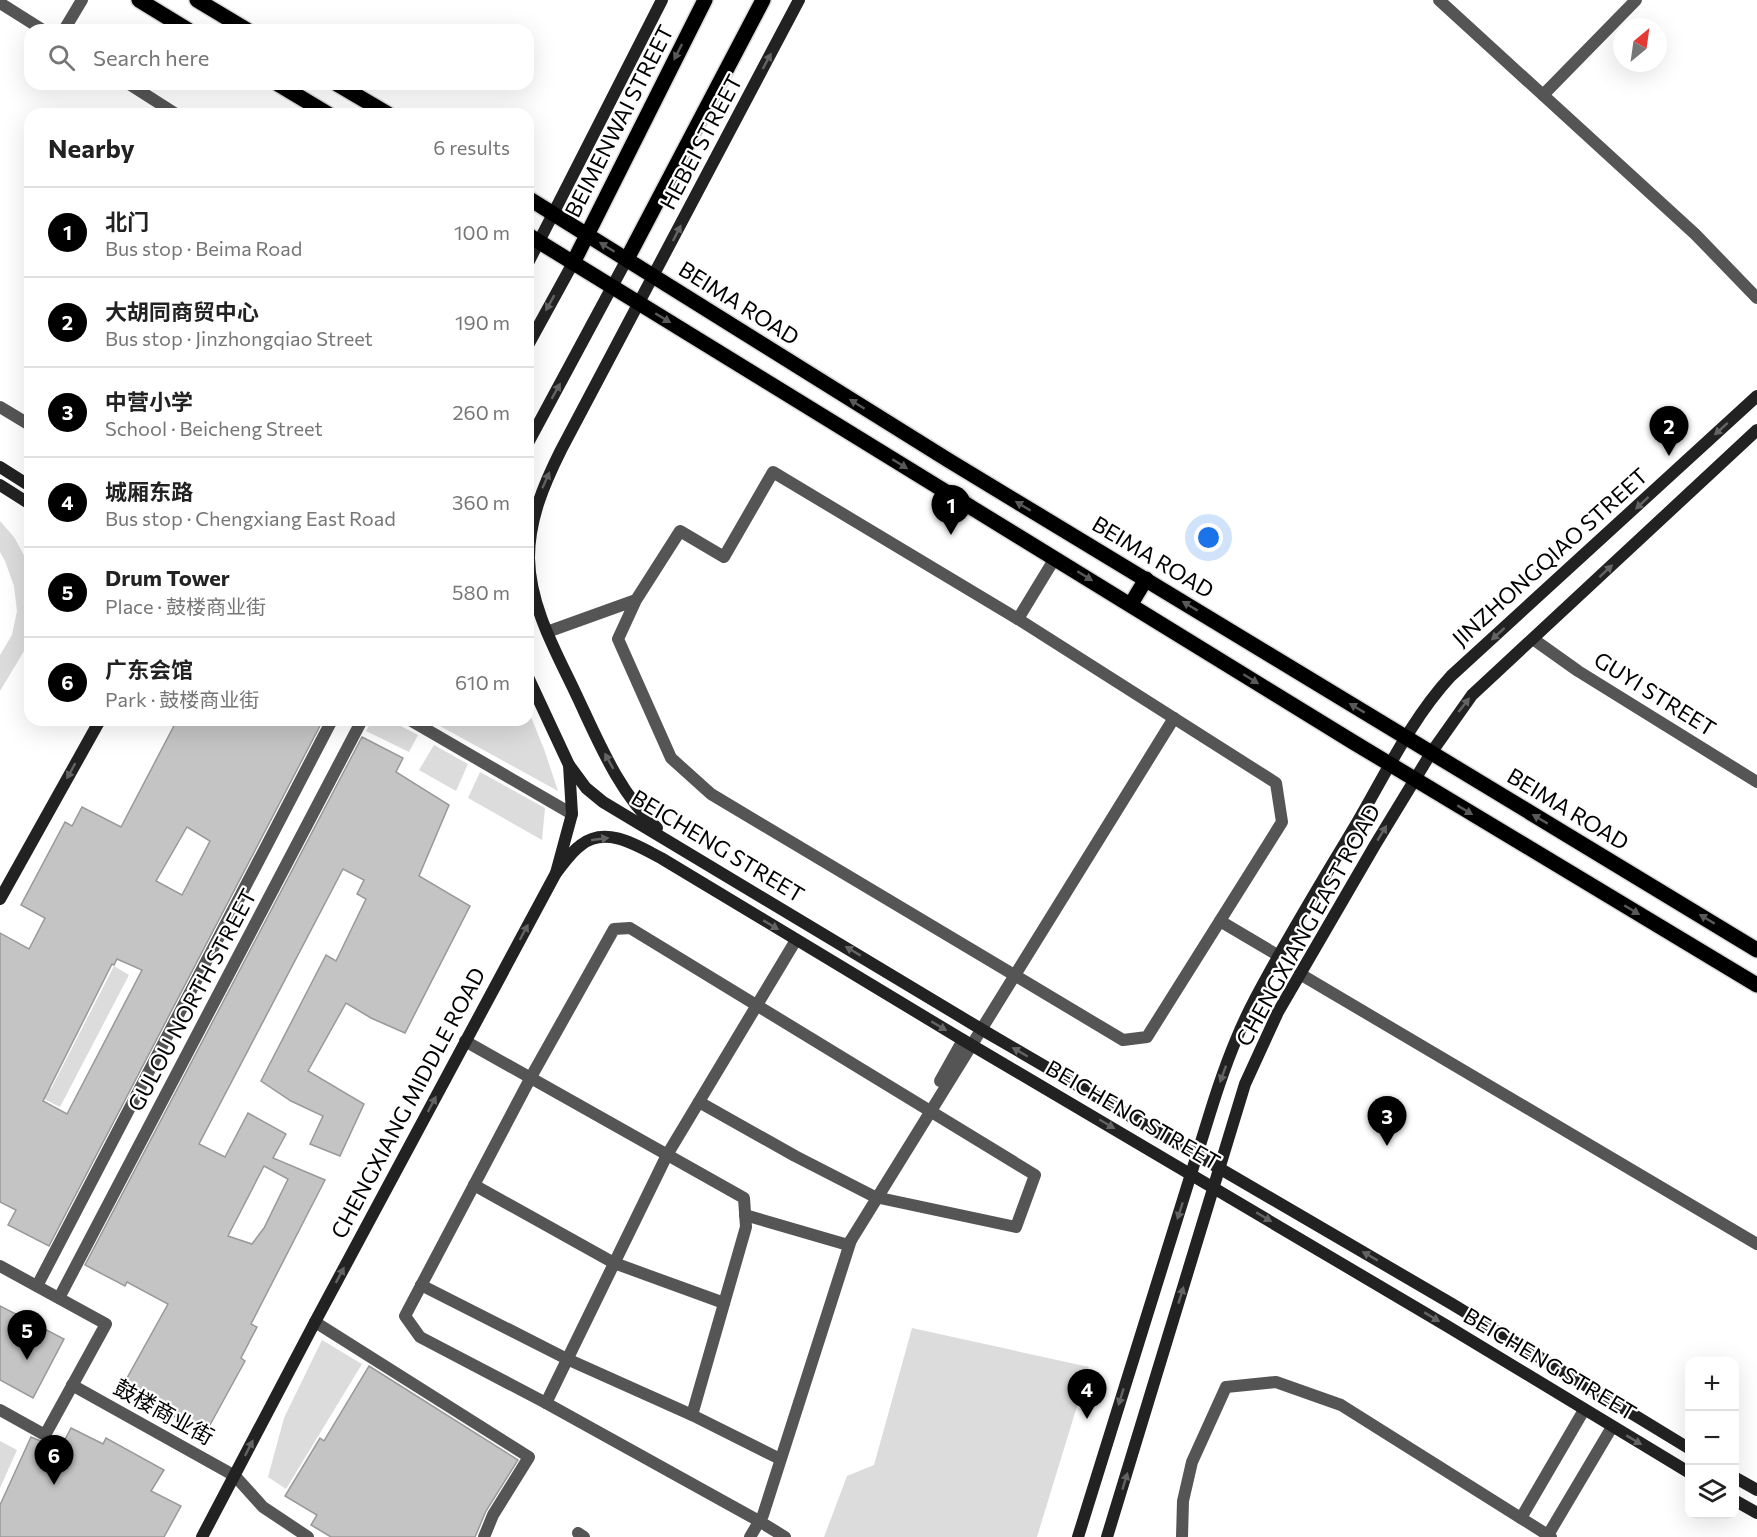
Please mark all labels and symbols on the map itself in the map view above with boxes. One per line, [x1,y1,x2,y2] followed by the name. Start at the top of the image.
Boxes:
[1613,18,1667,72] north arrow
[558,20,679,221] street label: BEIMENWAI STREET
[674,44,683,61] one-way arrow
[762,52,772,69] one-way arrow
[654,70,747,214] street label: HEBEI STREET
[672,225,682,242] one-way arrow
[599,242,615,253] one-way arrow
[674,255,804,350] street label: BEIMA ROAD
[545,295,555,312] one-way arrow
[655,312,671,323] one-way arrow
[551,382,561,399] one-way arrow
[849,398,865,409] one-way arrow
[1650,406,1688,456] pin: 2
[1713,422,1728,436] one-way arrow
[892,458,908,469] one-way arrow
[1446,462,1653,652] street label: JINZHONGQIAO STREET
[542,472,551,489] one-way arrow
[932,486,970,535] pin: 1
[1635,495,1649,509] one-way arrow
[1015,500,1031,511] one-way arrow
[1088,510,1219,603] street label: BEIMA ROAD
[1194,523,1223,552] your location
[1598,564,1613,578] one-way arrow
[1077,570,1093,581] one-way arrow
[1181,601,1198,611] one-way arrow
[1490,627,1505,641] one-way arrow
[1589,645,1721,742] street label: GUYI STREET
[1243,673,1259,684] one-way arrow
[1457,697,1470,713] one-way arrow
[1349,702,1365,713] one-way arrow
[604,752,614,769] one-way arrow
[1503,762,1634,855] street label: BEIMA ROAD
[66,763,77,779] one-way arrow
[627,783,809,908] street label: BEICHENG STREET
[1230,799,1385,1051] street label: CHENGXIANG EAST ROAD
[1457,805,1474,815] one-way arrow
[1532,813,1548,824] one-way arrow
[1377,825,1388,842] one-way arrow
[591,834,610,843] one-way arrow
[121,884,262,1116] street label: GULOU NORTH STREET
[1624,905,1640,916] one-way arrow
[1699,914,1715,925] one-way arrow
[763,920,779,931] one-way arrow
[519,923,529,940] one-way arrow
[845,946,861,957] one-way arrow
[324,963,491,1243] street label: CHENGXIANG MIDDLE ROAD
[931,1020,947,1031] one-way arrow
[1012,1046,1028,1057] one-way arrow
[1041,1054,1225,1175] street label: BEICHENG STREET
[1217,1065,1227,1083] one-way arrow
[427,1095,437,1112] one-way arrow
[1368,1096,1406,1146] pin: 3
[1099,1119,1116,1129] one-way arrow
[1175,1202,1184,1220] one-way arrow
[1256,1212,1272,1223] one-way arrow
[1361,1251,1378,1261] one-way arrow
[335,1267,345,1284] one-way arrow
[1177,1286,1186,1304] one-way arrow
[1459,1301,1641,1426] street label: BEICHENG STREET
[8,1310,46,1360] pin: 5
[1424,1311,1440,1322] one-way arrow
[1068,1370,1106,1419] pin: 4
[110,1373,219,1450] street label: 鼓楼商业街
[1116,1388,1125,1406] one-way arrow
[1626,1435,1643,1445] one-way arrow
[34,1436,74,1485] pin: 6
[244,1440,254,1457] one-way arrow
[1121,1472,1130,1490] one-way arrow

